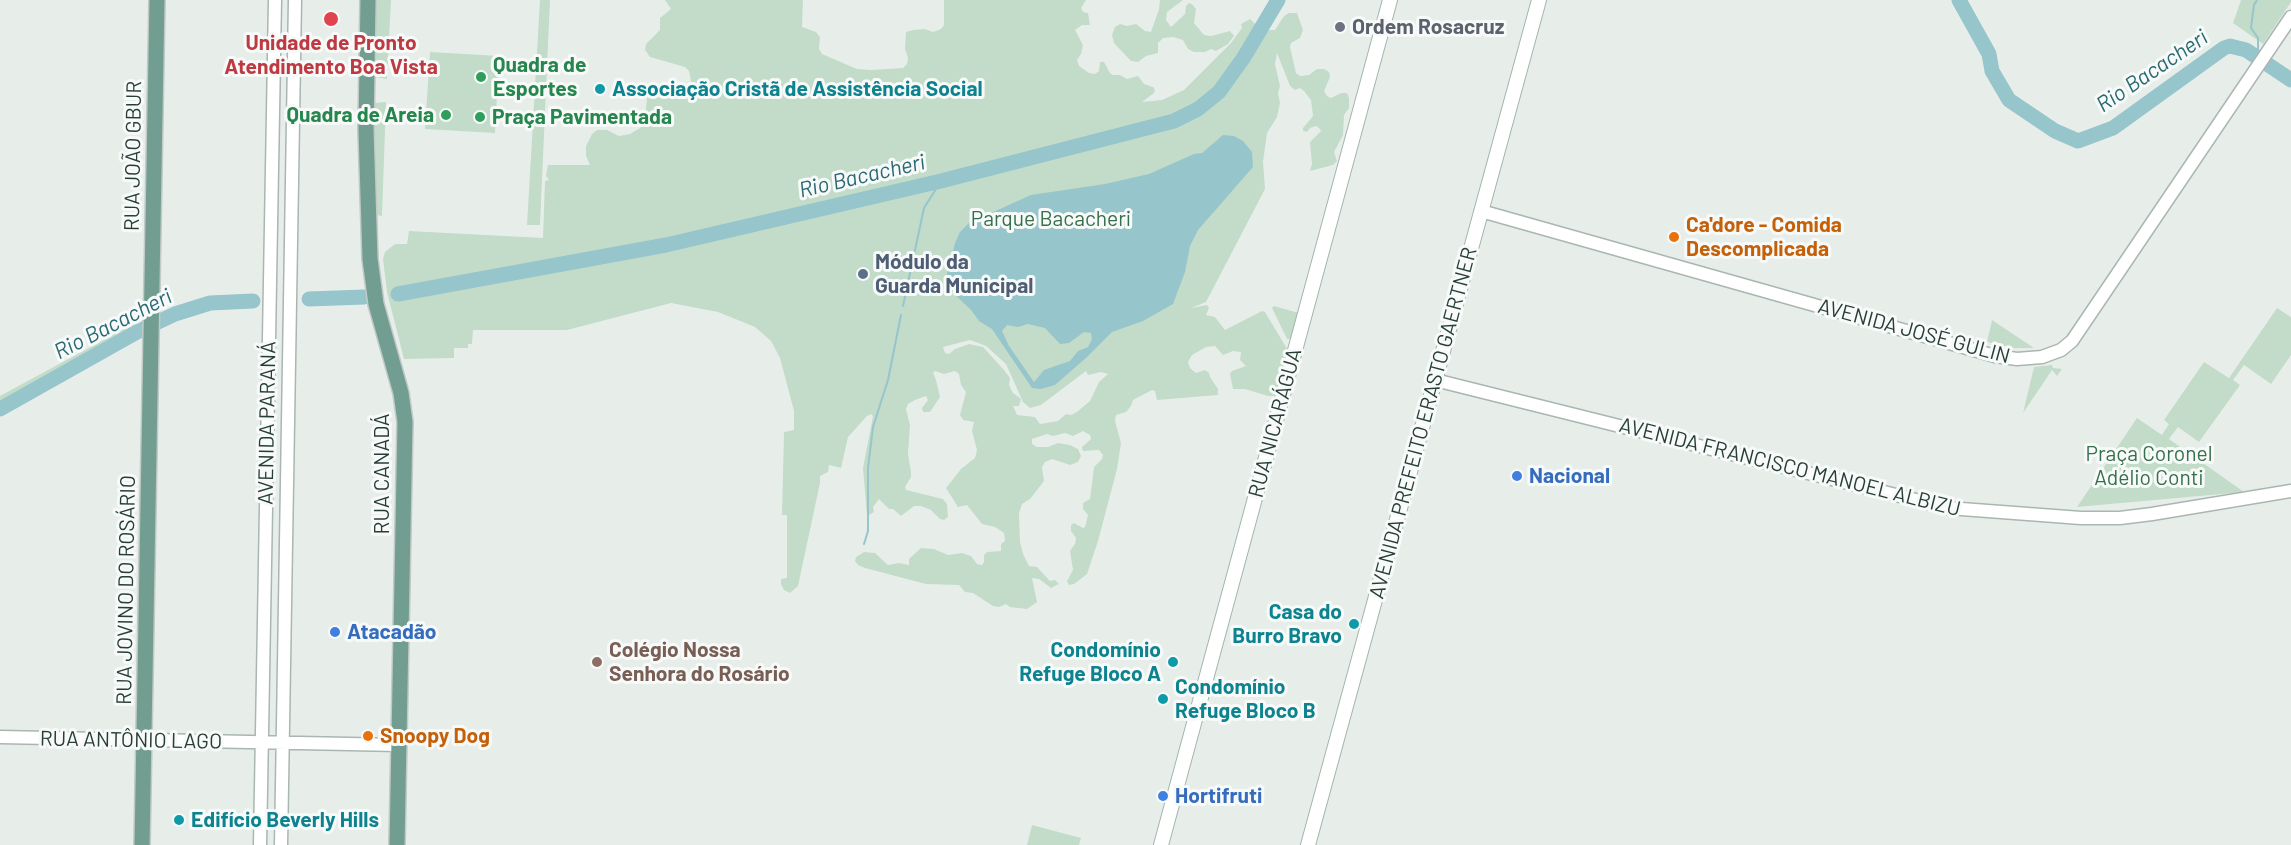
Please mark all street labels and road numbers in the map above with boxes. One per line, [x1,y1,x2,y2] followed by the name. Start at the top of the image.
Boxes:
[119,81,147,231] street label: RUA JOÃO GBUR
[1364,245,1482,601] street label: AVENIDA PREFEITO ERASTO GAERTNER
[1815,293,2013,369] street label: AVENIDA JOSÉ GULIN
[253,341,281,505] street label: AVENIDA PARANÁ
[1243,346,1307,500] street label: RUA NICARÁGUA
[1617,412,1963,522] street label: AVENIDA FRANCISCO MANOEL ALBIZU
[369,414,395,534] street label: RUA CANADÁ
[111,475,141,705] street label: RUA JOVINO DO ROSÁRIO
[40,726,222,754] street label: RUA ANTÔNIO LAGO

